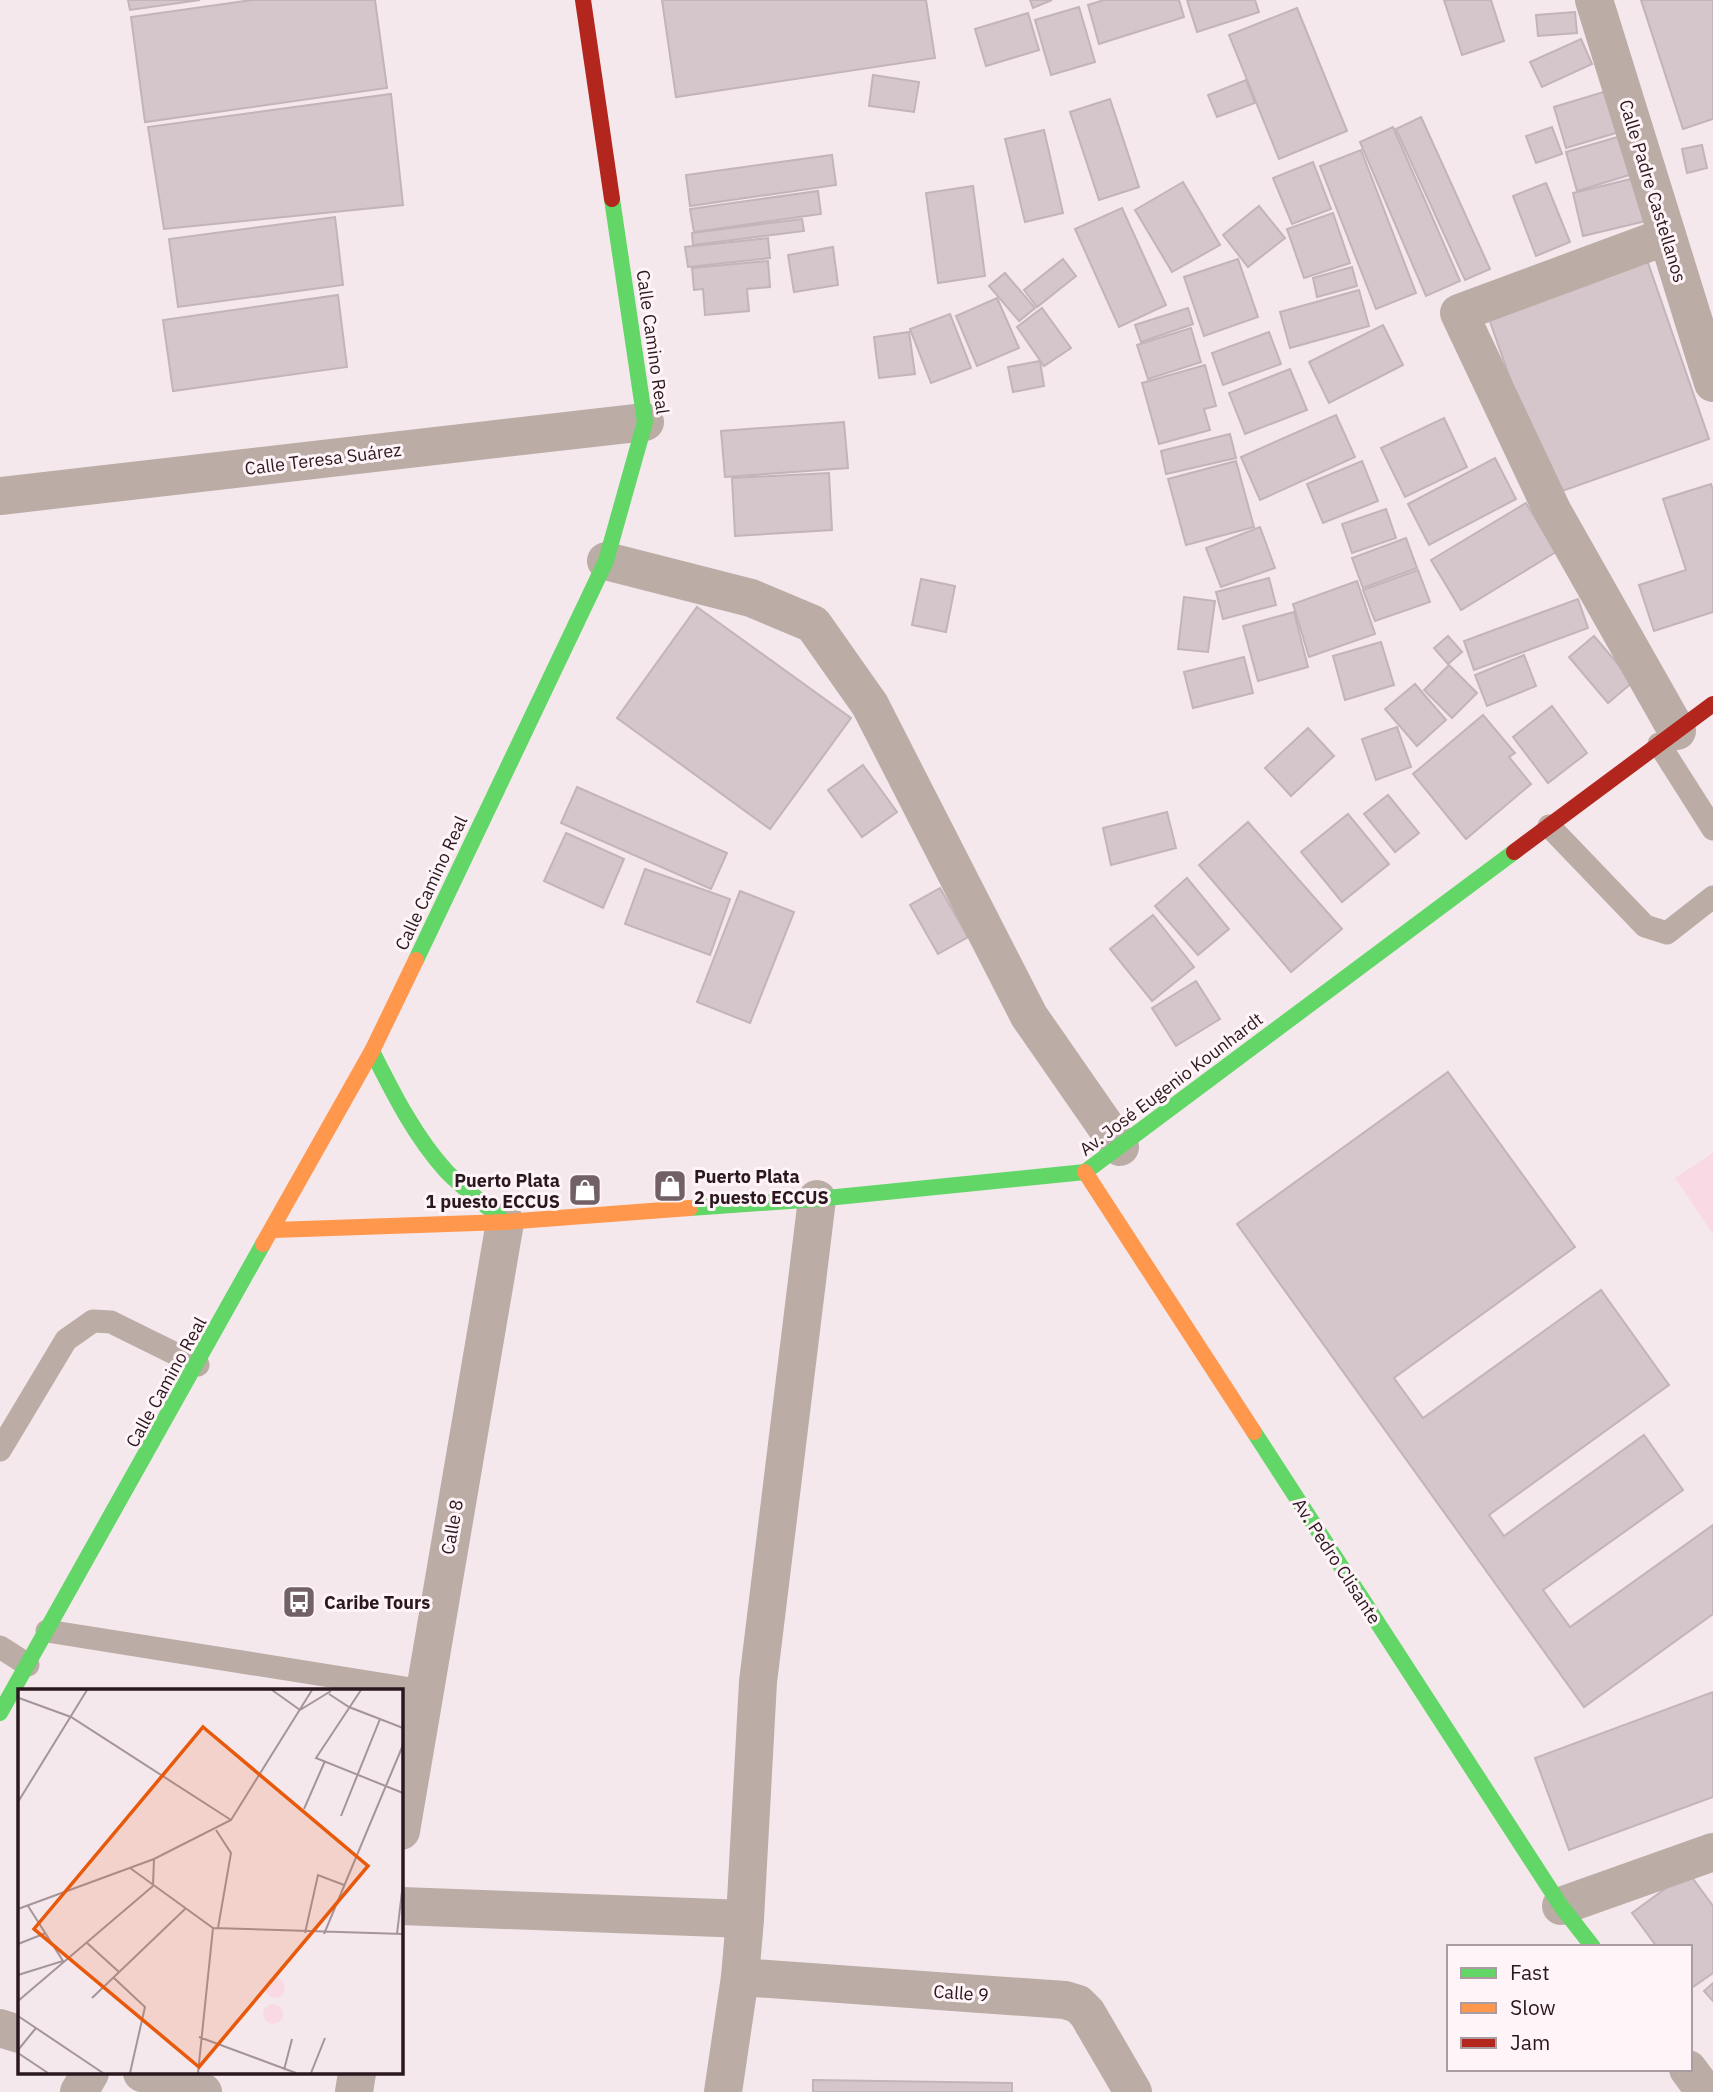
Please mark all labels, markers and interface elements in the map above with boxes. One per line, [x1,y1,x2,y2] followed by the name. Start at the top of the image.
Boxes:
[1614,97,1692,285] street label: Calle Padre Castellanos
[631,268,675,416] street label: Calle Camino Real
[243,438,403,480] street label: Calle Teresa Suárez
[390,812,472,954] street label: Calle Camino Real
[1075,1007,1267,1161] street label: Av. José Eugenio Kounhardt
[694,1165,829,1209] place label: Puerto Plata 2 puesto ECCUS
[651,1167,689,1205] shop icon: Puerto Plata 2 puesto ECCUS
[425,1169,560,1213] place label: Puerto Plata 1 puesto ECCUS
[566,1171,604,1209] shop icon: Puerto Plata 1 puesto ECCUS
[121,1313,211,1451] street label: Calle Camino Real
[1288,1494,1386,1628] street label: Av. Pedro Clisante
[436,1498,468,1556] street label: Calle 8
[280,1583,318,1621] bus stop icon: Caribe Tours
[324,1591,430,1614] place label: Caribe Tours
[18,1689,402,2074] inset map
[1447,1945,1692,2071] legend
[1510,1958,1550,1986] text: Fast
[933,1980,989,2006] street label: Calle 9
[1510,1993,1556,2021] text: Slow
[1510,2028,1550,2056] text: Jam

